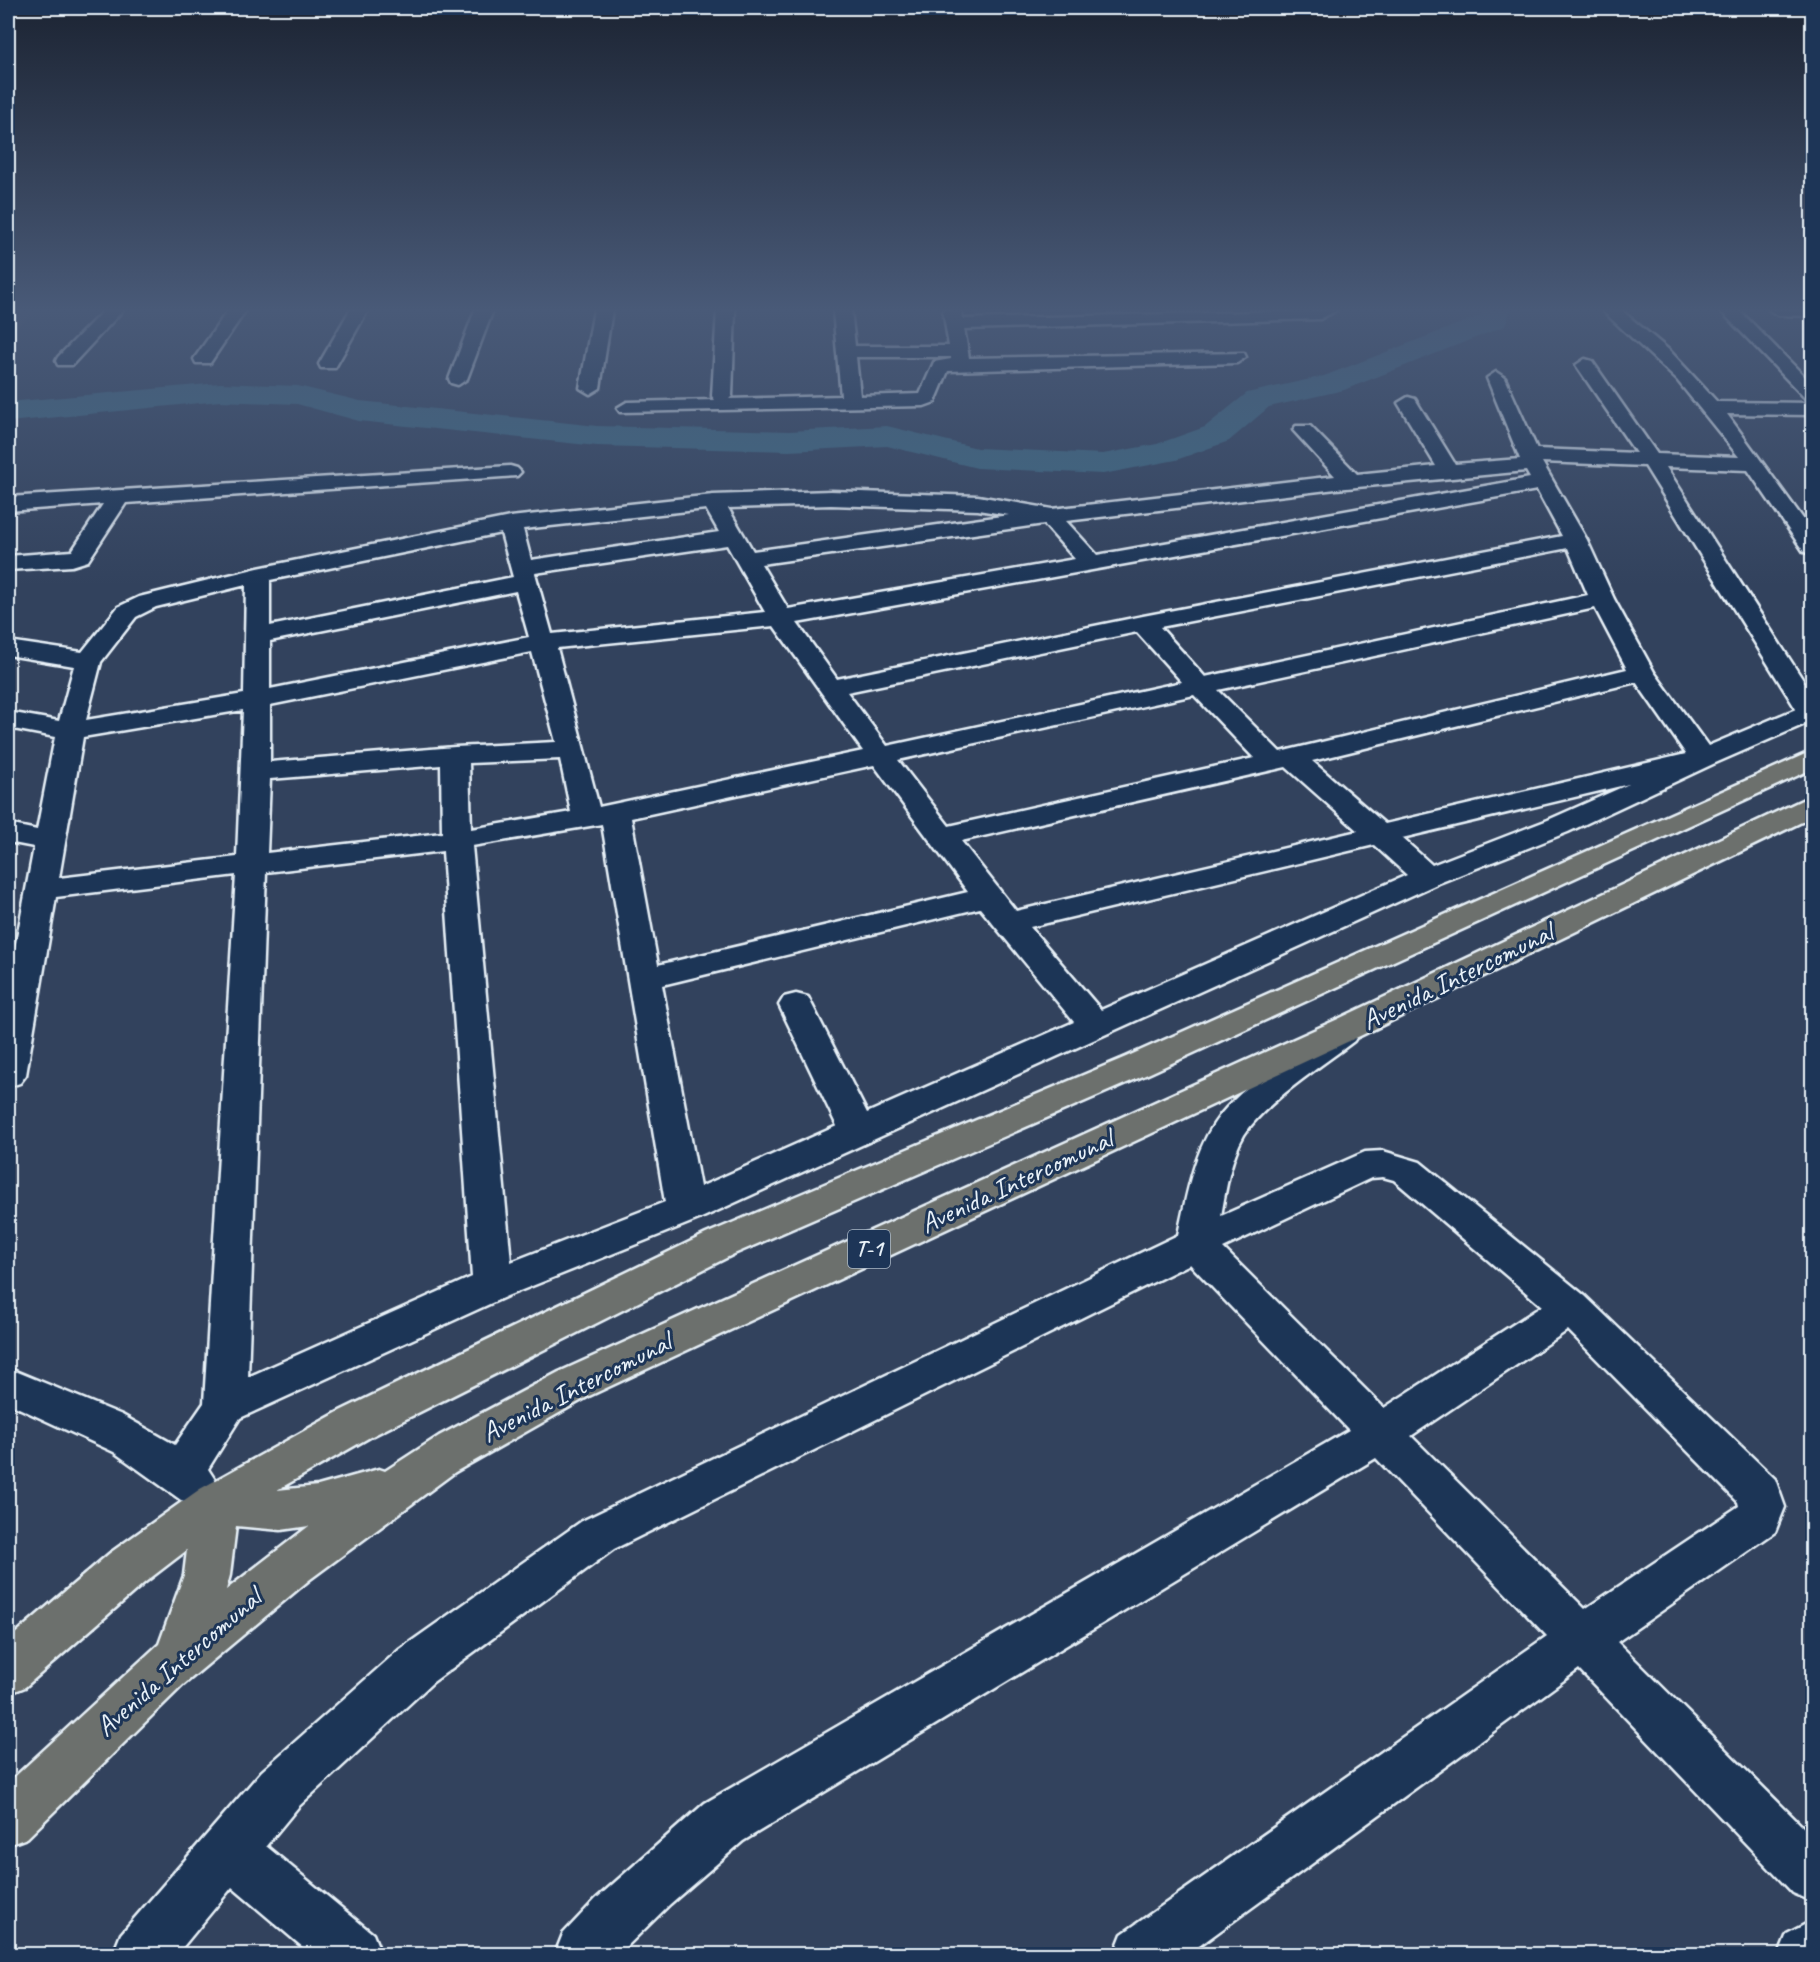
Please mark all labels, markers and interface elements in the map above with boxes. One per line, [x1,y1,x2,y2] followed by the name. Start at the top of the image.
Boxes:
[1356,912,1563,1037] street label: Avenida Intercomunal
[914,1119,1123,1241] street label: Avenida Intercomunal
[848,1230,890,1268] road number: T-1
[475,1322,681,1450] street label: Avenida Intercomunal
[88,1577,272,1744] street label: Avenida Intercomunal

